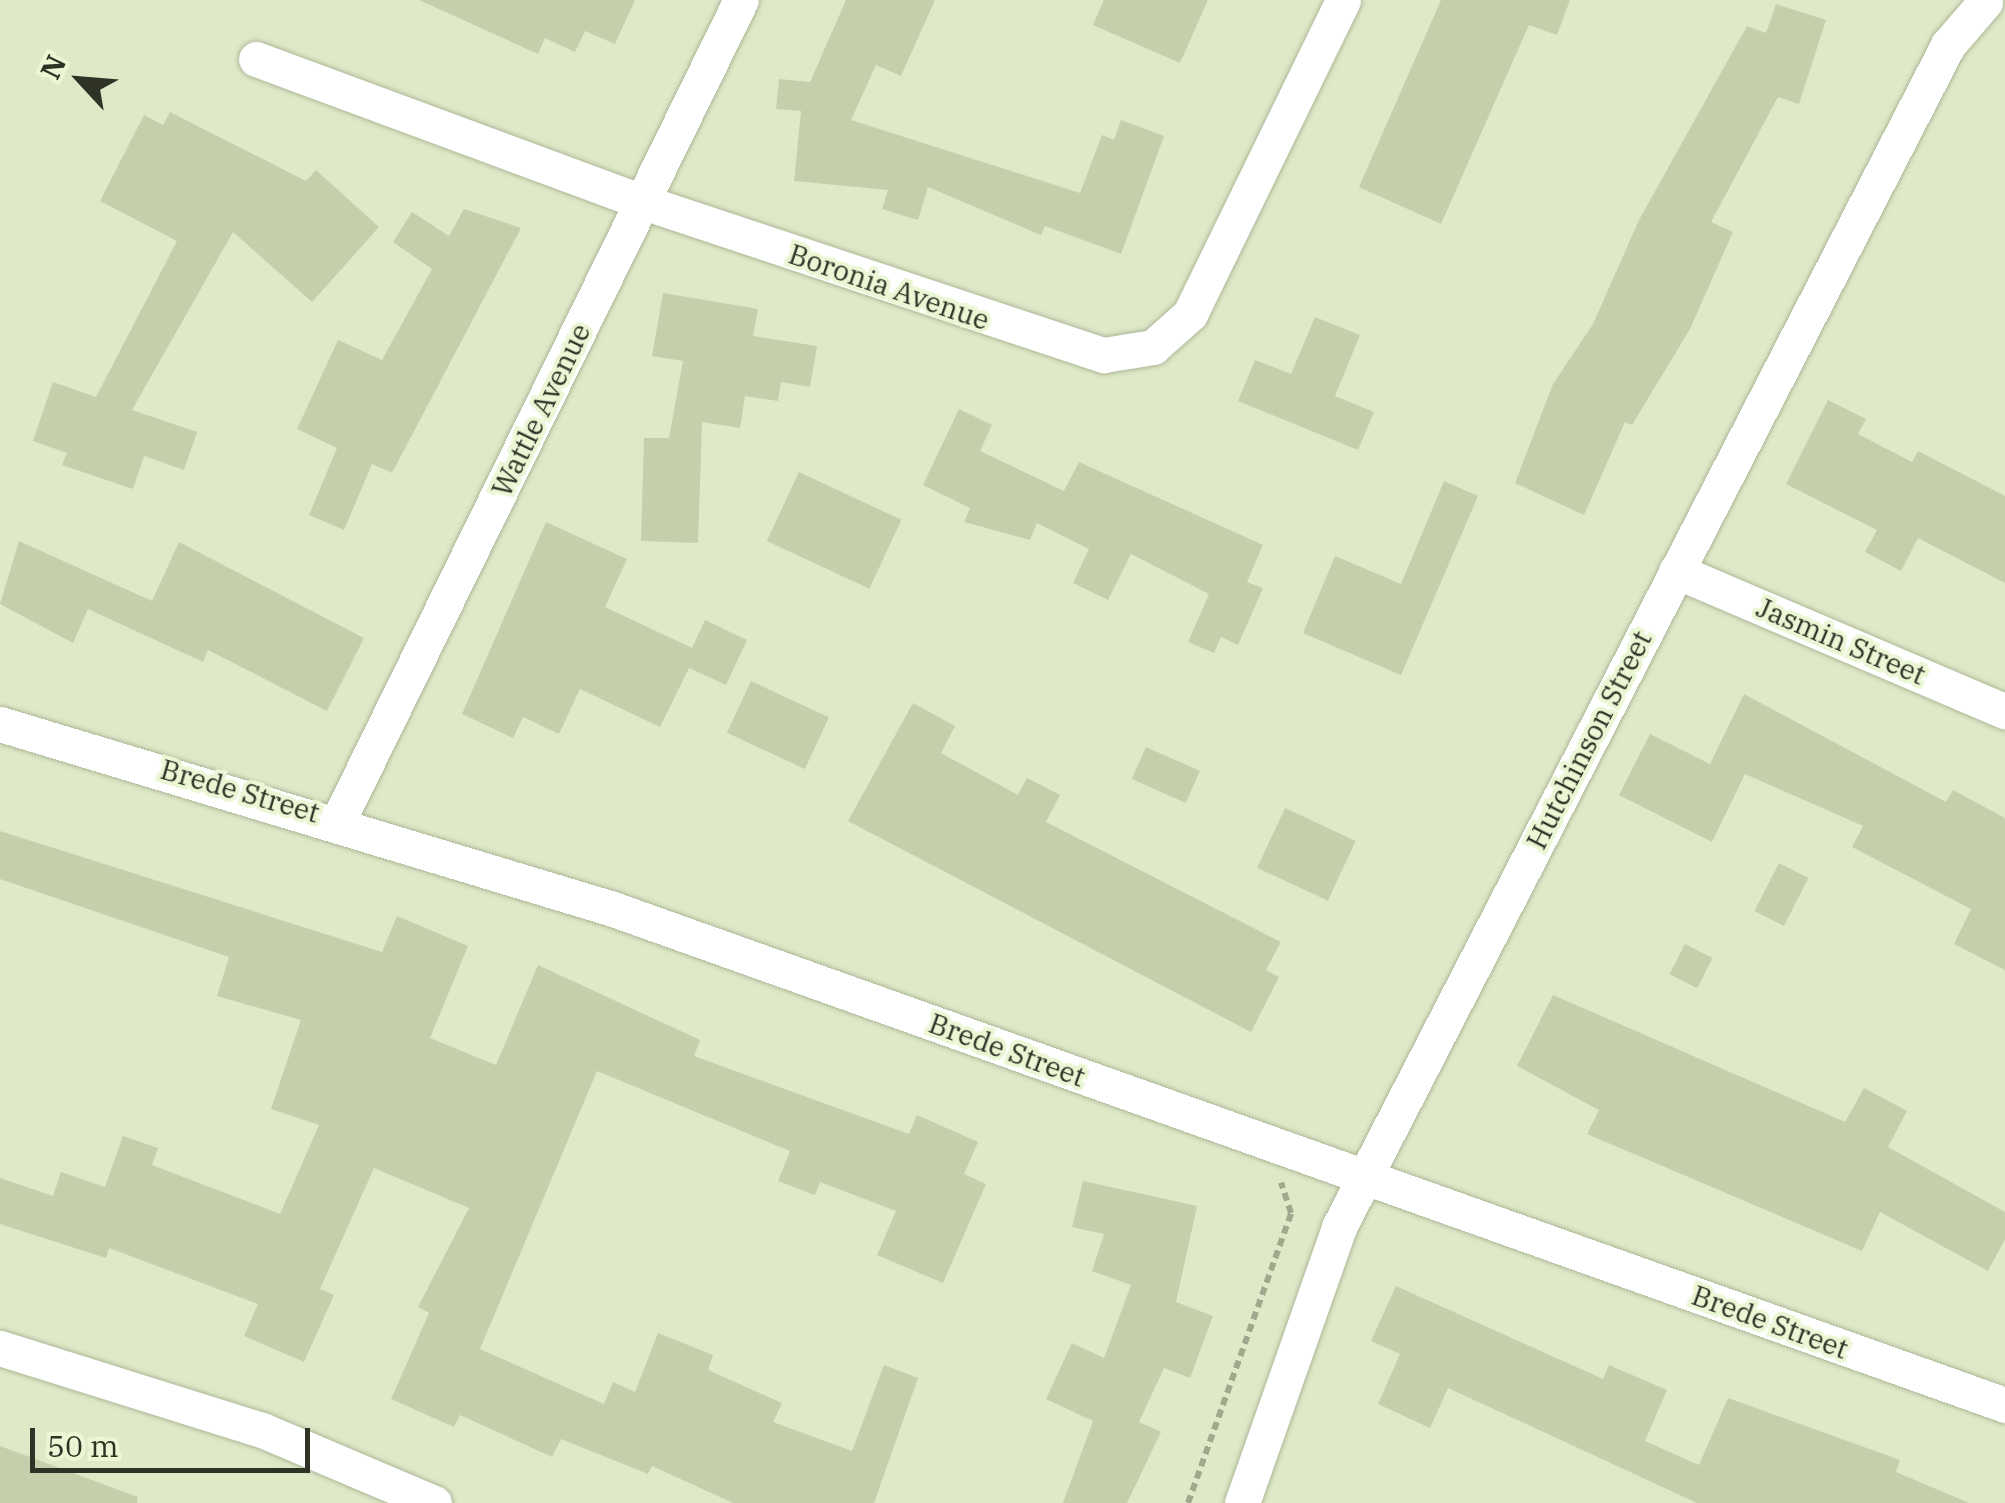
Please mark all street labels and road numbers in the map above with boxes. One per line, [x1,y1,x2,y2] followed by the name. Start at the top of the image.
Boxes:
[784,237,994,337] street label: Boronia Avenue
[485,318,597,502] street label: Wattle Avenue
[1752,590,1930,692] street label: Jasmin Street
[1519,625,1659,855] street label: Hutchinson Street
[157,752,323,830] street label: Brede Street
[924,1006,1090,1094] street label: Brede Street
[1687,1278,1853,1366] street label: Brede Street

